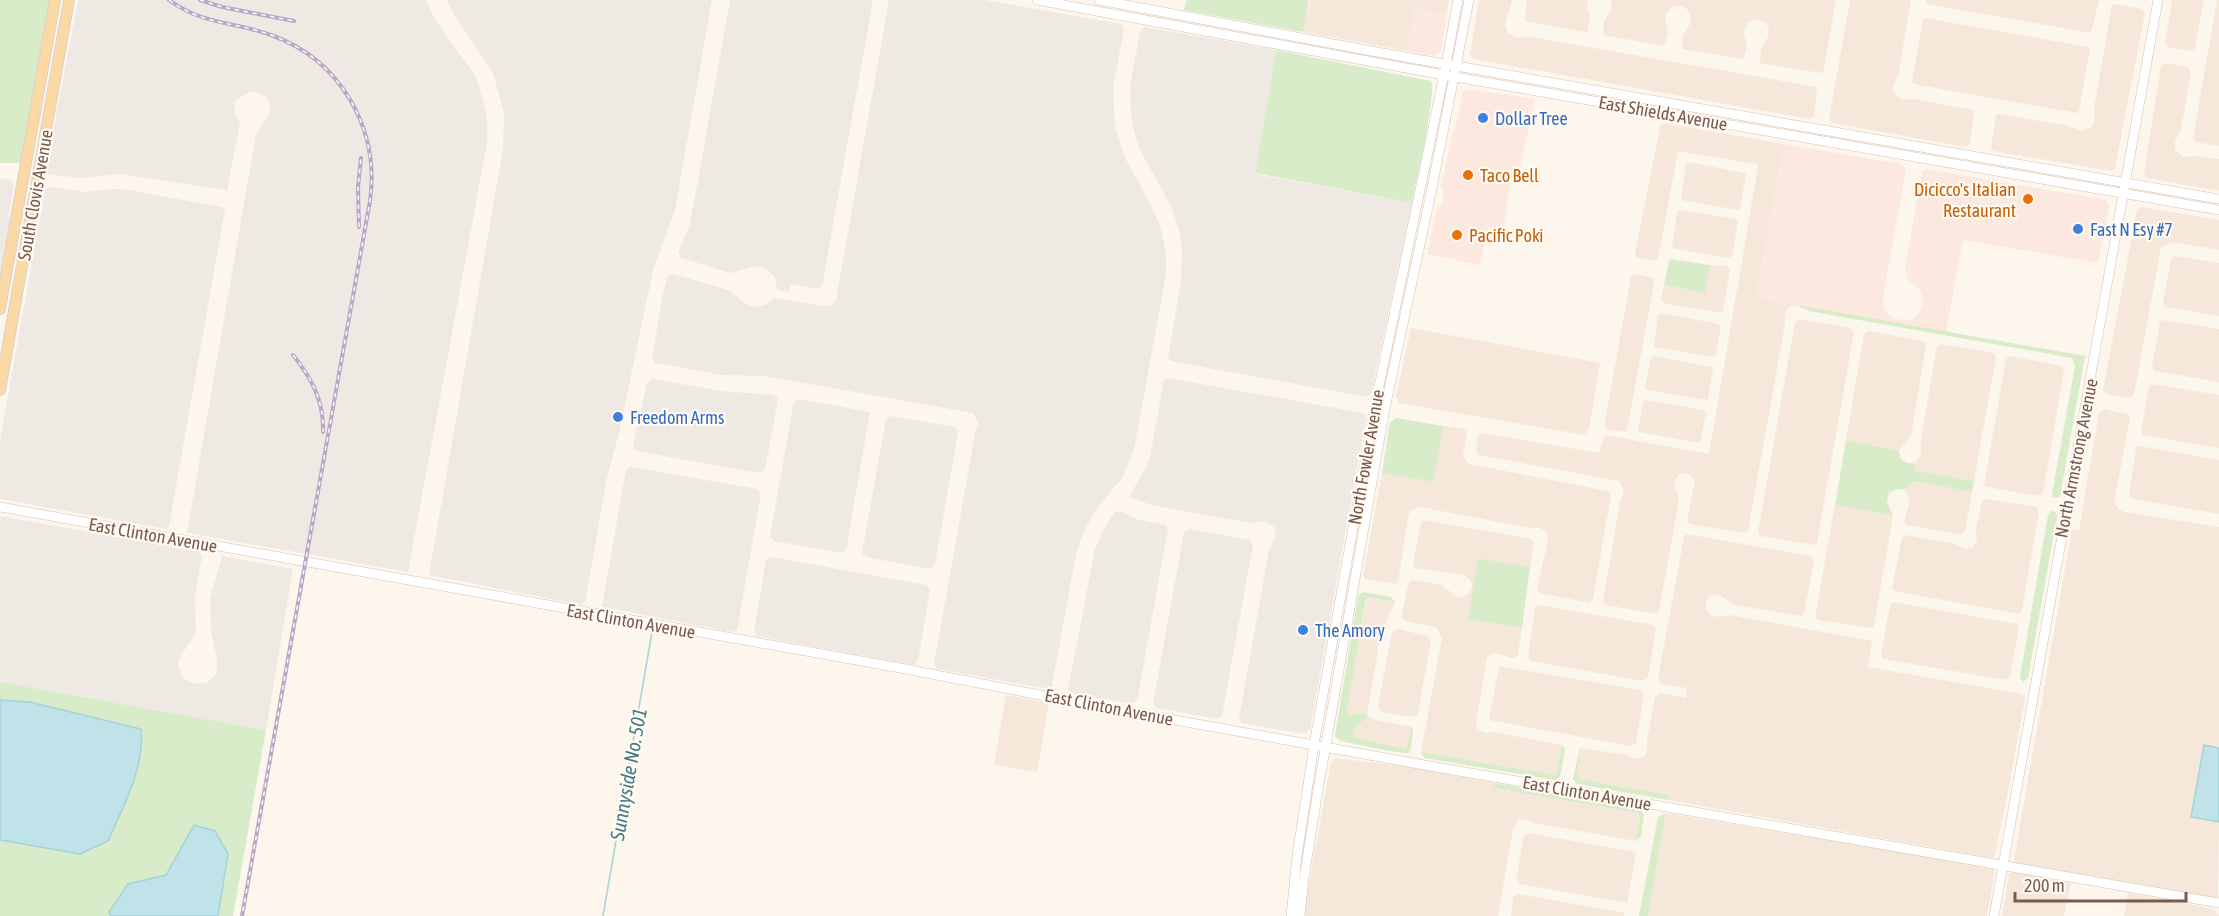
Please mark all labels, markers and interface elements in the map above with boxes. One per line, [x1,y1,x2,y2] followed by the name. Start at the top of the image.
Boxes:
[1597,91,1729,135] street label: East Shields Avenue
[1495,108,1568,129] place label: Dollar Tree
[1476,111,1490,125] marker: Dollar Tree
[13,128,57,262] street label: South Clovis Avenue
[1480,165,1539,186] place label: Taco Bell
[1461,168,1475,182] marker: Taco Bell
[1914,179,2016,221] place label: Dicicco's Italian Restaurant
[2021,192,2035,206] marker: Dicicco's Italian Restaurant
[2090,219,2173,240] place label: Fast N Esy #7
[2071,222,2085,236] marker: Fast N Esy #7
[1469,225,1543,246] place label: Pacific Poki
[1450,228,1464,242] marker: Pacific Poki
[2050,377,2102,539] street label: North Armstrong Avenue
[1344,388,1388,526] street label: North Fowler Avenue
[630,407,724,428] place label: Freedom Arms
[611,410,625,424] marker: Freedom Arms
[87,513,219,557] street label: East Clinton Avenue
[565,599,697,643] street label: East Clinton Avenue
[1315,620,1385,641] place label: The Amory
[1296,623,1310,637] marker: The Amory
[1043,684,1175,730] street label: East Clinton Avenue
[605,706,651,843] water label: Sunnyside No. 501
[1521,771,1653,815] street label: East Clinton Avenue
[2015,865,2186,903] scale bar
[2024,875,2065,896] text: 200 m

